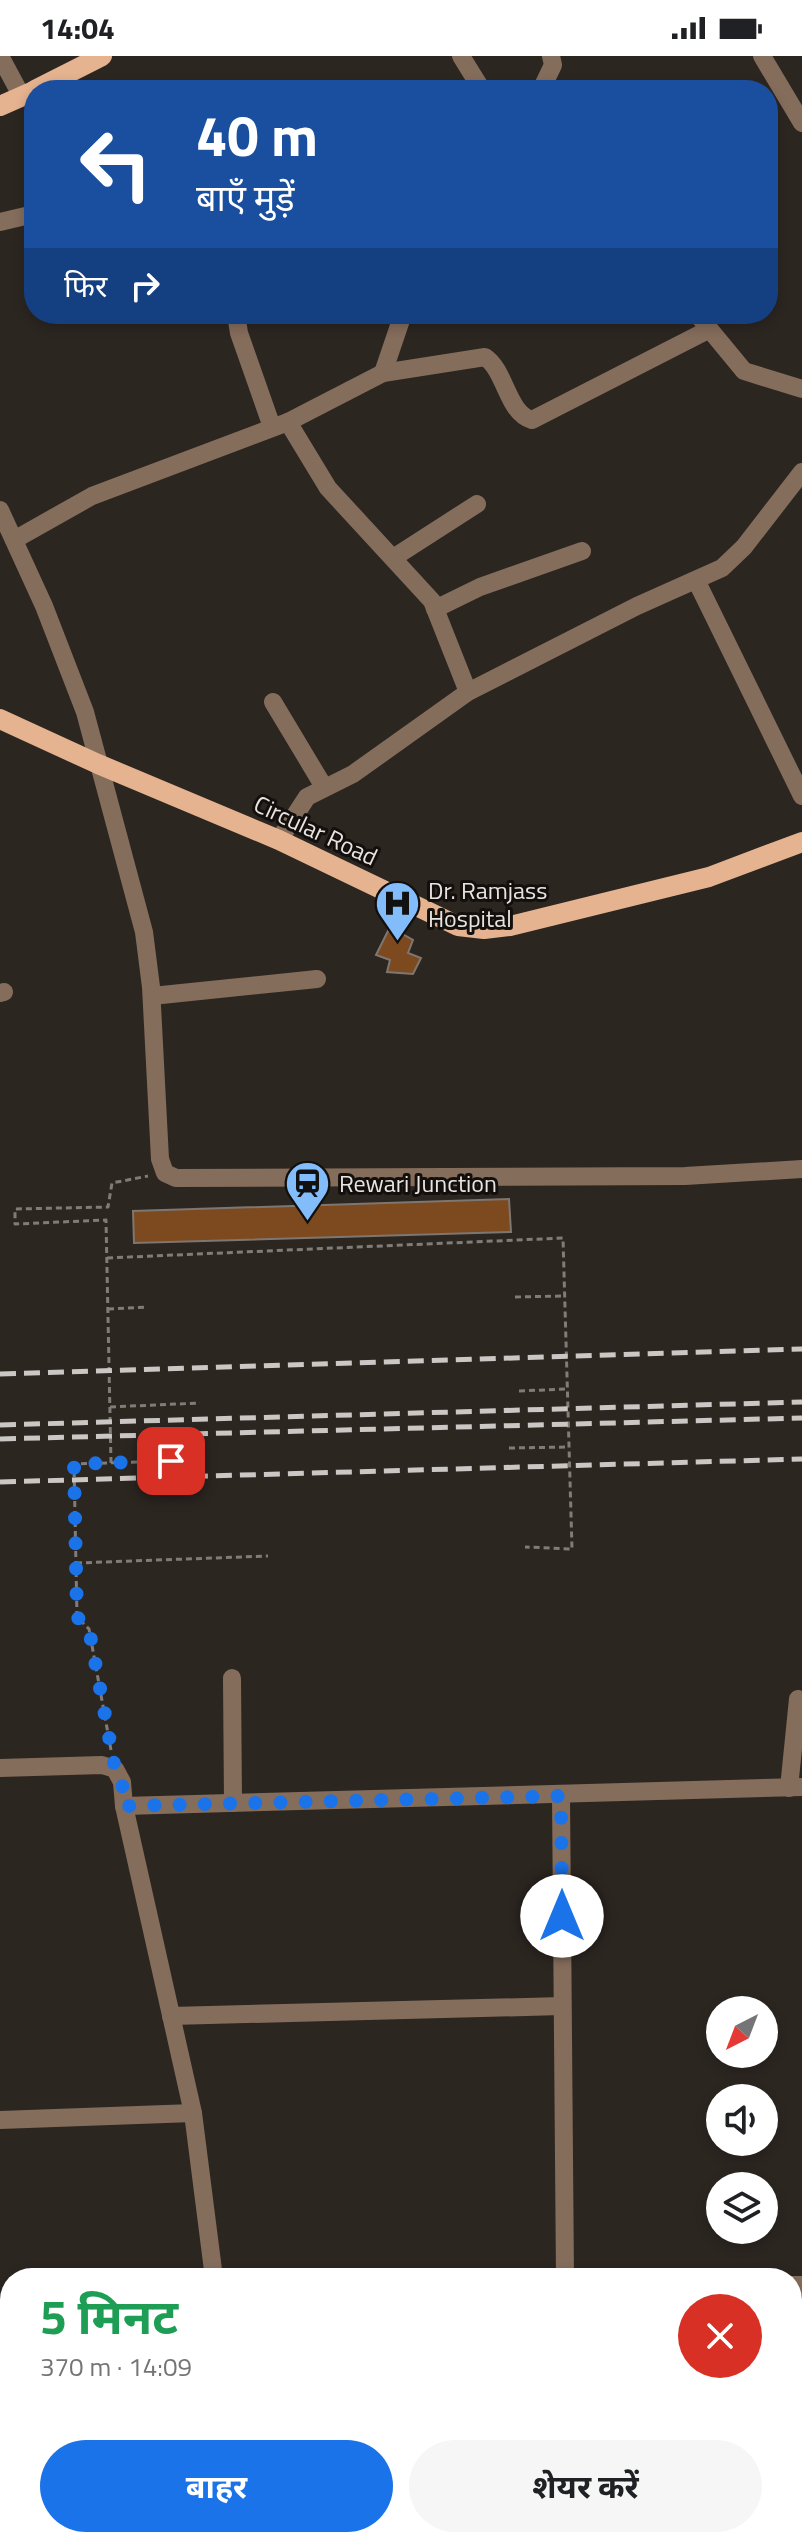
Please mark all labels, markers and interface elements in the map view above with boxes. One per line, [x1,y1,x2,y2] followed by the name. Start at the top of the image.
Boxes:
[40,5,115,51] text: 14:04
[196,93,318,178] text: 40 m
[64,112,168,216] icon: left
[196,170,295,225] text: बाएँ मुड़ें
[64,263,107,309] text: फिर
[123,264,167,308] icon: right
[248,786,384,874] street label: Circular Road
[428,872,547,936] place label: Dr. Ramjass Hospital
[373,880,421,943] hospital icon: Dr. Ramjass Hospital
[284,1159,332,1222] station icon: Rewari Junction
[339,1165,497,1201] place label: Rewari Junction
[137,1427,205,1495] pin
[149,1439,193,1483] icon: arrive
[520,1874,604,1958] position arrow
[706,1996,778,2068] north arrow
[706,1996,778,2244] map controls
[706,2084,778,2156] button: sound
[706,2172,778,2244] button: layers
[40,2280,178,2353] text: 5 मिनट
[678,2294,762,2378] button: close
[40,2347,192,2386] text: 370 m · 14:09
[40,2440,393,2532] button: बाहर
[409,2440,762,2532] button: शेयर करें

